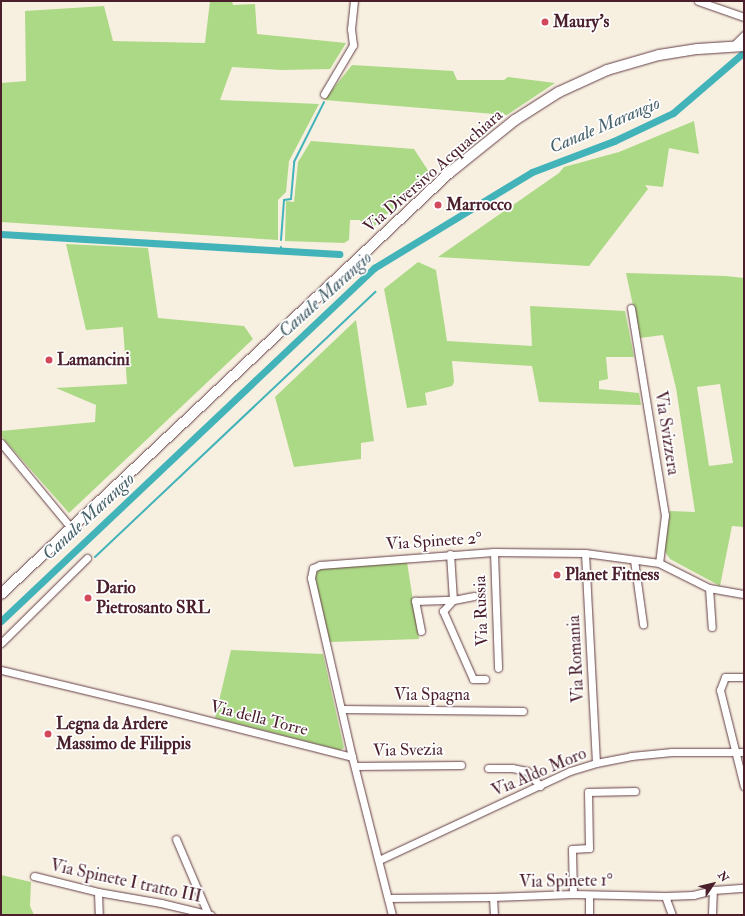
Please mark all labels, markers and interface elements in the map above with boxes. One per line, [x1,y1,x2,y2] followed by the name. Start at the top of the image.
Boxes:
[553,12,609,32] place label: Maury's
[540,17,550,27] marker: Maury's
[546,93,664,159] water label: Canale Marangio
[359,105,507,237] street label: Via Diversivo Acquachiara
[446,195,512,215] place label: Marrocco
[433,200,443,210] marker: Marrocco
[275,247,377,343] water label: Canale Marangio
[57,350,130,370] place label: Lamancini
[44,355,54,365] marker: Lamancini
[650,389,684,477] street label: Via Svizzera
[38,469,140,565] water label: Canale Marangio
[385,527,483,555] street label: Via Spinete 2°
[565,565,659,585] place label: Planet Fitness
[552,570,562,580] marker: Planet Fitness
[470,575,492,647] street label: Via Russia
[96,578,210,618] place label: Dario Pietrosanto SRL
[83,593,93,603] marker: Dario Pietrosanto SRL
[564,615,588,703] street label: Via Romania
[394,685,470,705] street label: Via Spagna
[208,696,310,740] street label: Via della Torre
[56,714,191,754] place label: Legna da Ardere Massimo de Filippis
[43,729,53,739] marker: Legna da Ardere Massimo de Filippis
[373,739,443,761] street label: Via Svezia
[489,743,589,801] street label: Via Aldo Moro
[48,855,204,907] street label: Via Spinete I tratto III
[693,864,733,904] north arrow
[715,869,731,885] text: N
[519,870,613,892] street label: Via Spinete 1°

